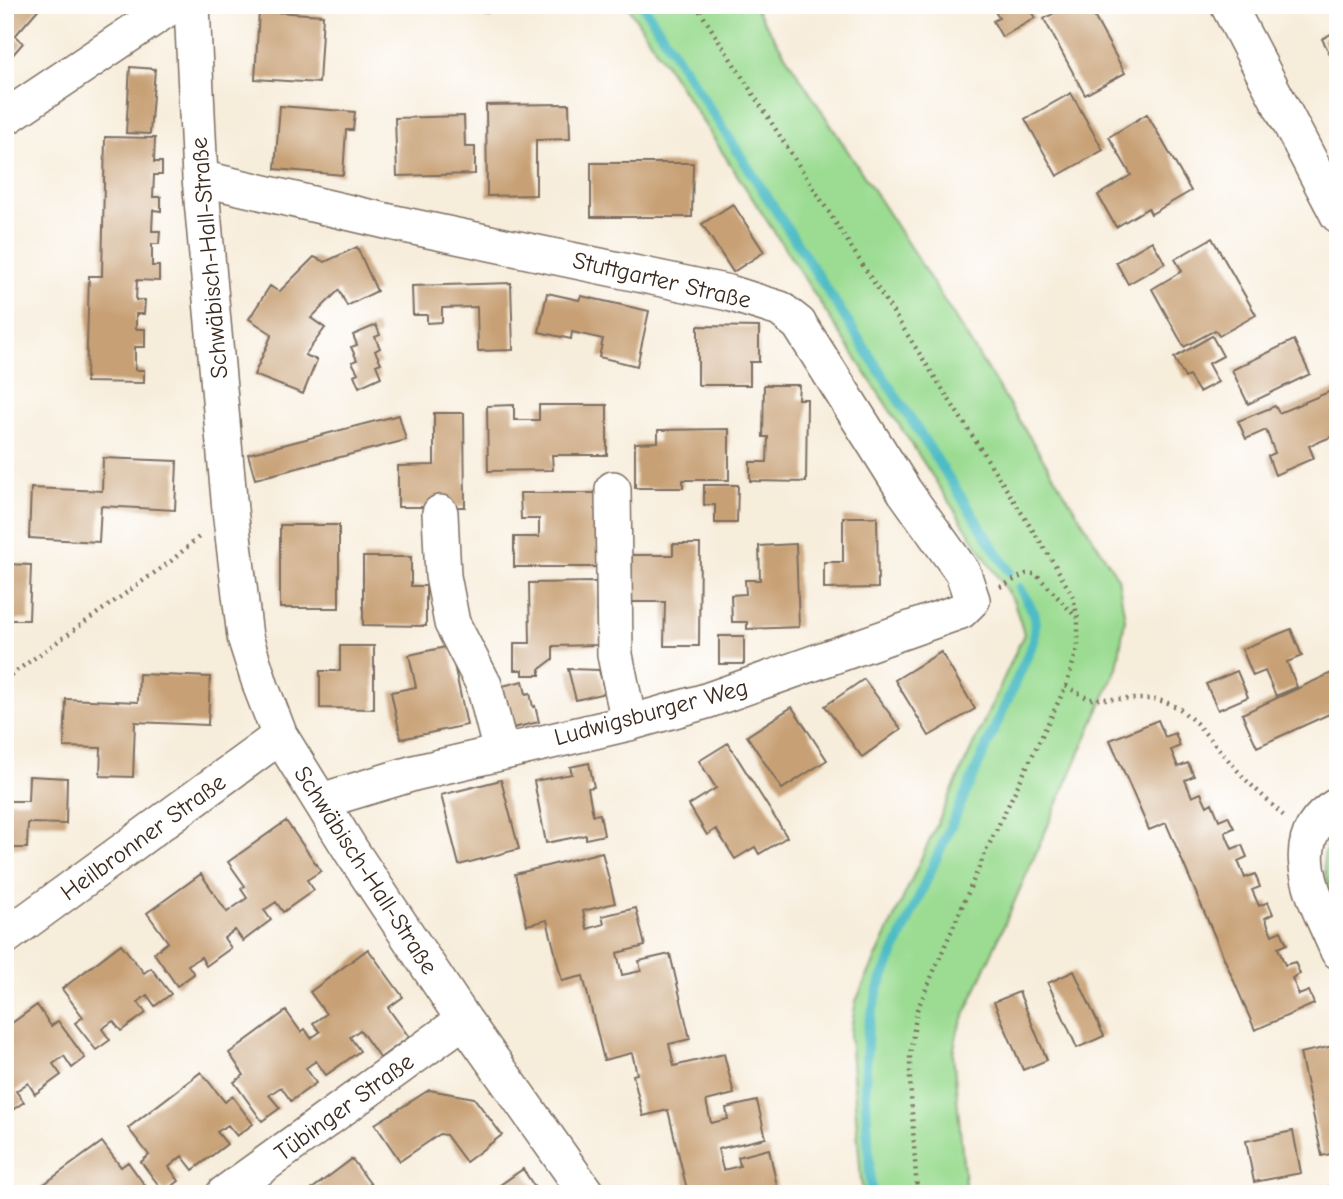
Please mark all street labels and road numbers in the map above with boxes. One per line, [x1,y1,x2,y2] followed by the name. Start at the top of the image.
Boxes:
[184,136,234,380] street label: Schwäbisch-Hall-Straße
[570,246,754,314] street label: Stuttgarter Straße
[551,673,751,751] street label: Ludwigsburger Weg
[288,761,444,979] street label: Schwäbisch-Hall-Straße
[55,768,231,906] street label: Heilbronner Straße
[269,1047,419,1167] street label: Tübinger Straße

